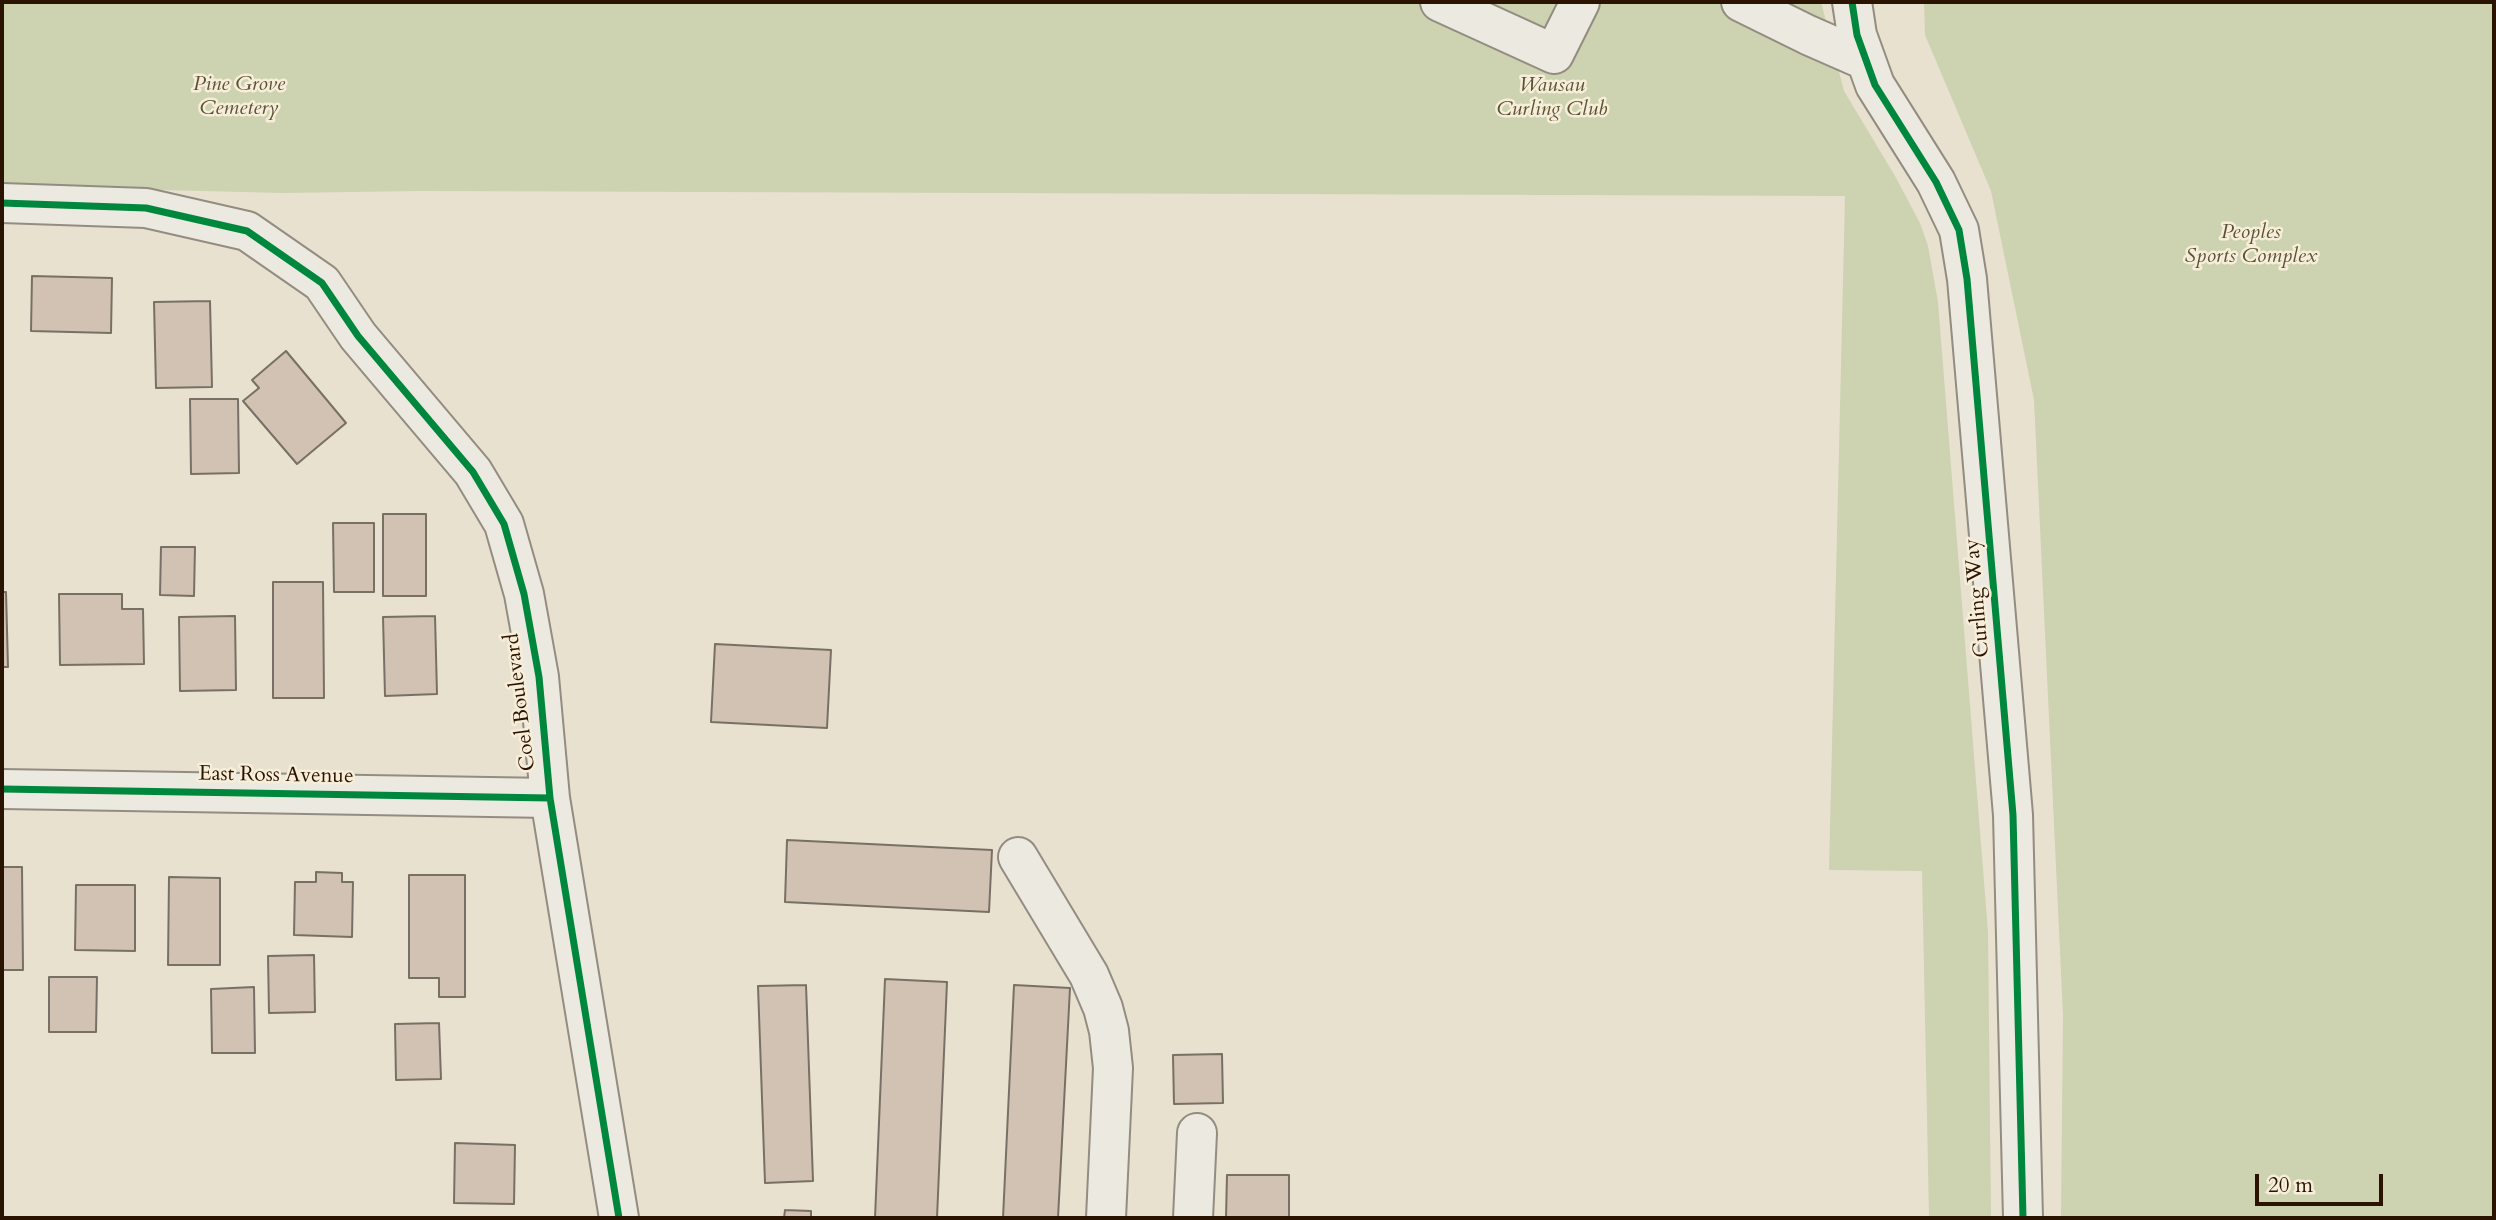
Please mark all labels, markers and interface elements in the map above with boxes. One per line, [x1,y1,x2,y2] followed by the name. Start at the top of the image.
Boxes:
[193,72,285,122] park label: Pine Grove Cemetery
[1496,73,1608,123] park label: Wausau Curling Club
[2185,220,2317,270] park label: Peoples Sports Complex
[1960,538,1996,658] street label: Curling Way
[500,632,542,772] street label: Coel Boulevard
[198,762,354,790] street label: East Ross Avenue
[2258,1160,2386,1204] scale bar
[2268,1171,2313,1200] text: 20 m

